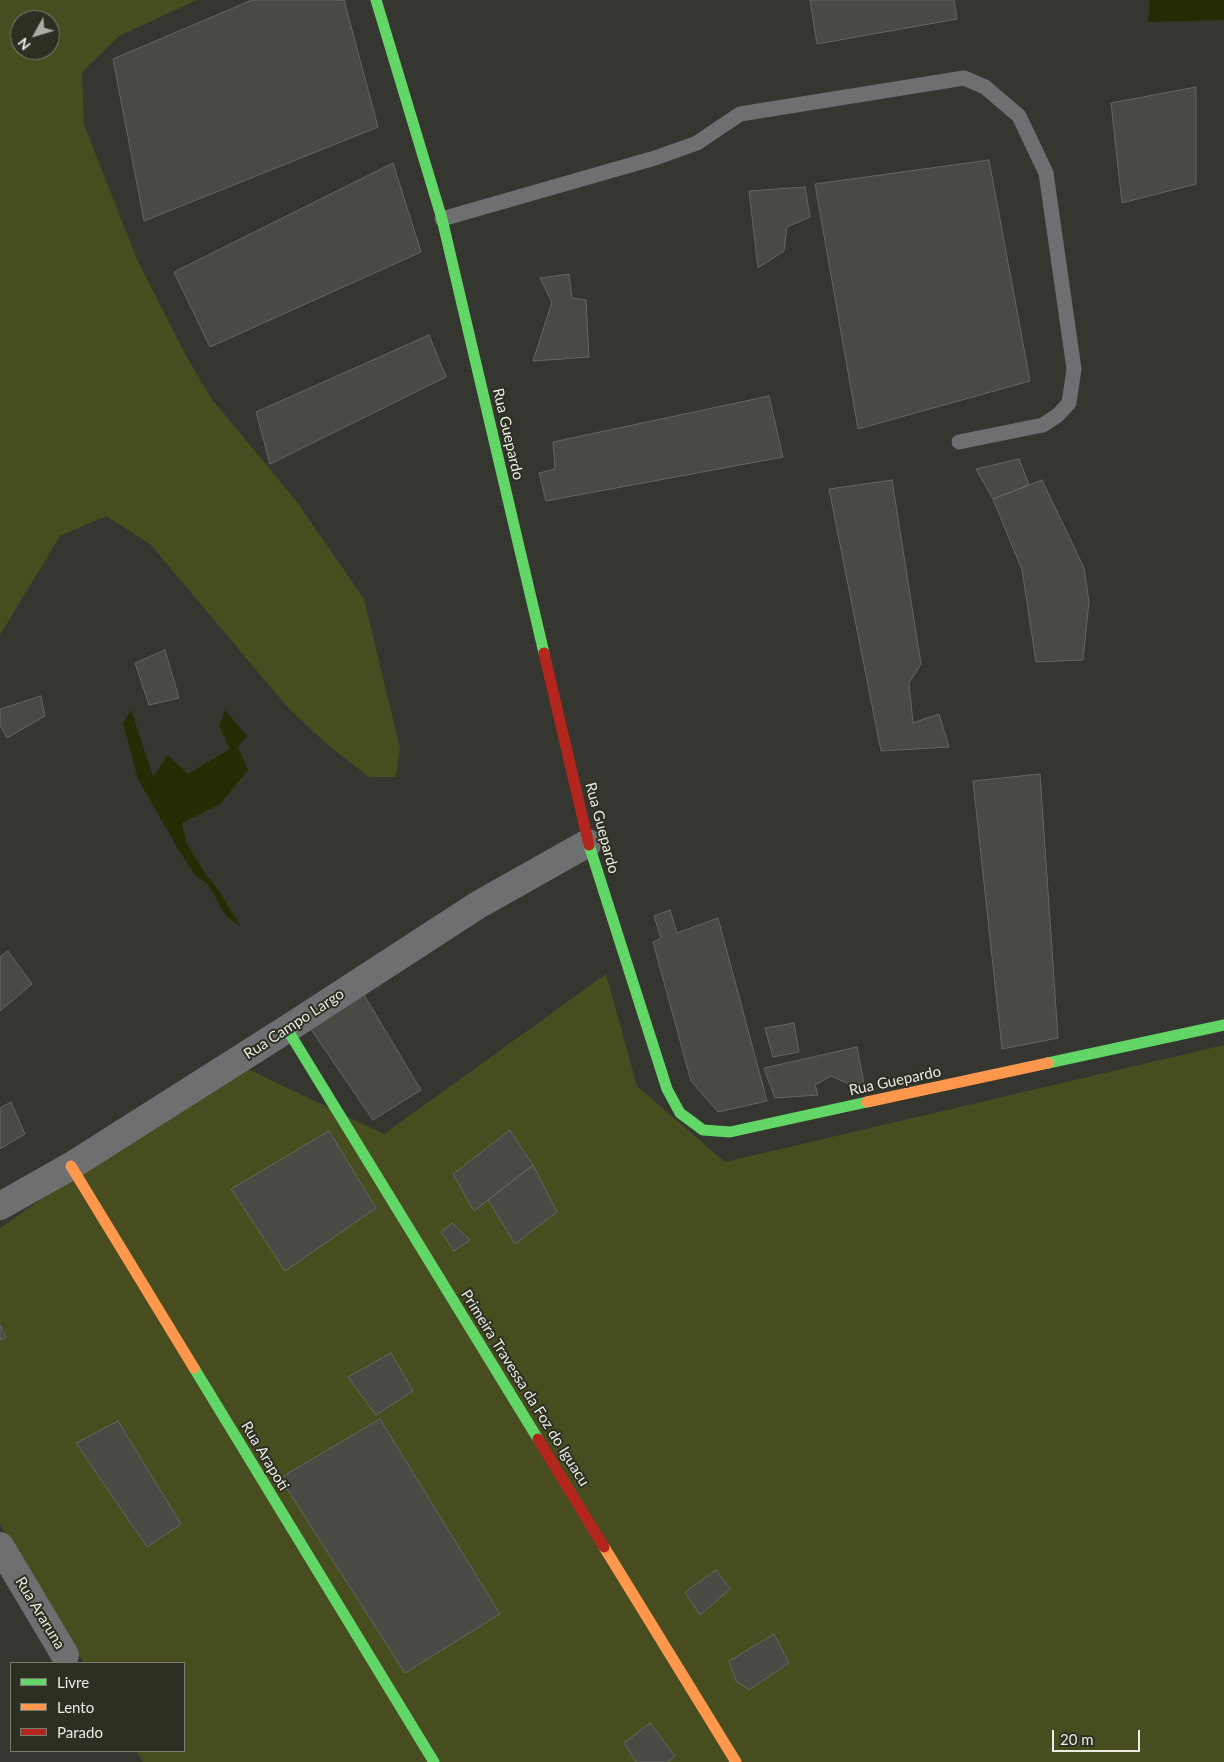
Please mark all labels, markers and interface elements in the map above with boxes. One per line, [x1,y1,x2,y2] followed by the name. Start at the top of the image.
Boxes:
[10,10,60,60] north arrow
[14,35,34,54] text: N
[489,386,527,482] street label: Rua Guepardo
[581,780,623,876] street label: Rua Guepardo
[240,985,348,1063] street label: Rua Campo Largo
[847,1062,943,1100] street label: Rua Guepardo
[457,1286,593,1490] street label: Primeira Travessa da Foz do Iguacu
[237,1418,293,1494] street label: Rua Arapoti
[11,1574,69,1652] street label: Rua Araruna
[10,1662,185,1752] legend
[57,1673,89,1691] text: Livre
[57,1698,94,1716] text: Lento
[1054,1720,1142,1752] scale bar
[57,1723,103,1741] text: Parado
[1060,1730,1094,1748] text: 20 m

